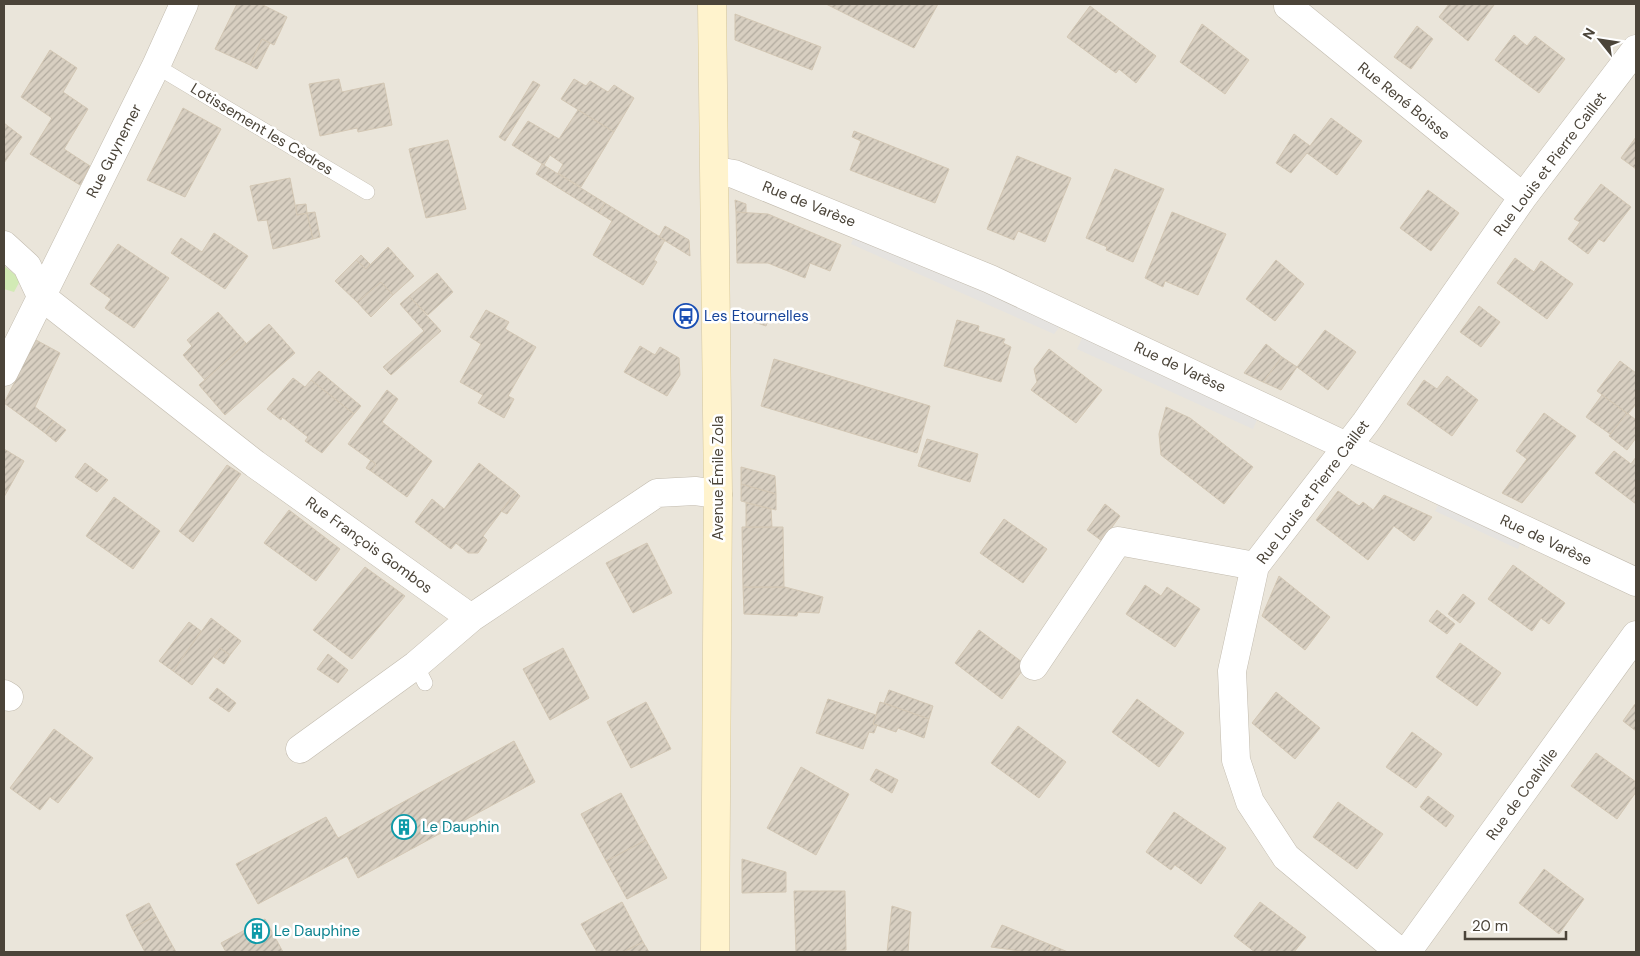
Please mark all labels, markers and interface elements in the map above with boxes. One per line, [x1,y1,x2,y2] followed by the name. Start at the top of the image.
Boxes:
[1575,15,1625,65] north arrow
[1578,25,1599,42] text: N
[1354,58,1454,144] street label: Rue René Boisse
[187,78,337,180] street label: Lotissement les Cèdres
[1489,88,1611,240] street label: Rue Louis et Pierre Caillet
[82,100,146,201] street label: Rue Guynemer
[759,176,859,232] street label: Rue de Varèse
[673,303,699,329] bus stop icon: Les Etournelles
[704,306,809,326] place label: Les Etournelles
[1131,337,1229,397] street label: Rue de Varèse
[708,416,728,540] street label: Avenue Émile Zola
[1252,416,1374,568] street label: Rue Louis et Pierre Caillet
[301,492,437,598] street label: Rue François Gombos
[1497,510,1595,570] street label: Rue de Varèse
[1482,744,1562,844] street label: Rue de Coalville
[391,814,417,840] building icon: Le Dauphin
[422,817,499,837] place label: Le Dauphin
[1465,908,1566,940] scale bar
[1472,916,1508,936] text: 20 m
[244,918,270,944] building icon: Le Dauphine
[274,921,360,941] place label: Le Dauphine

